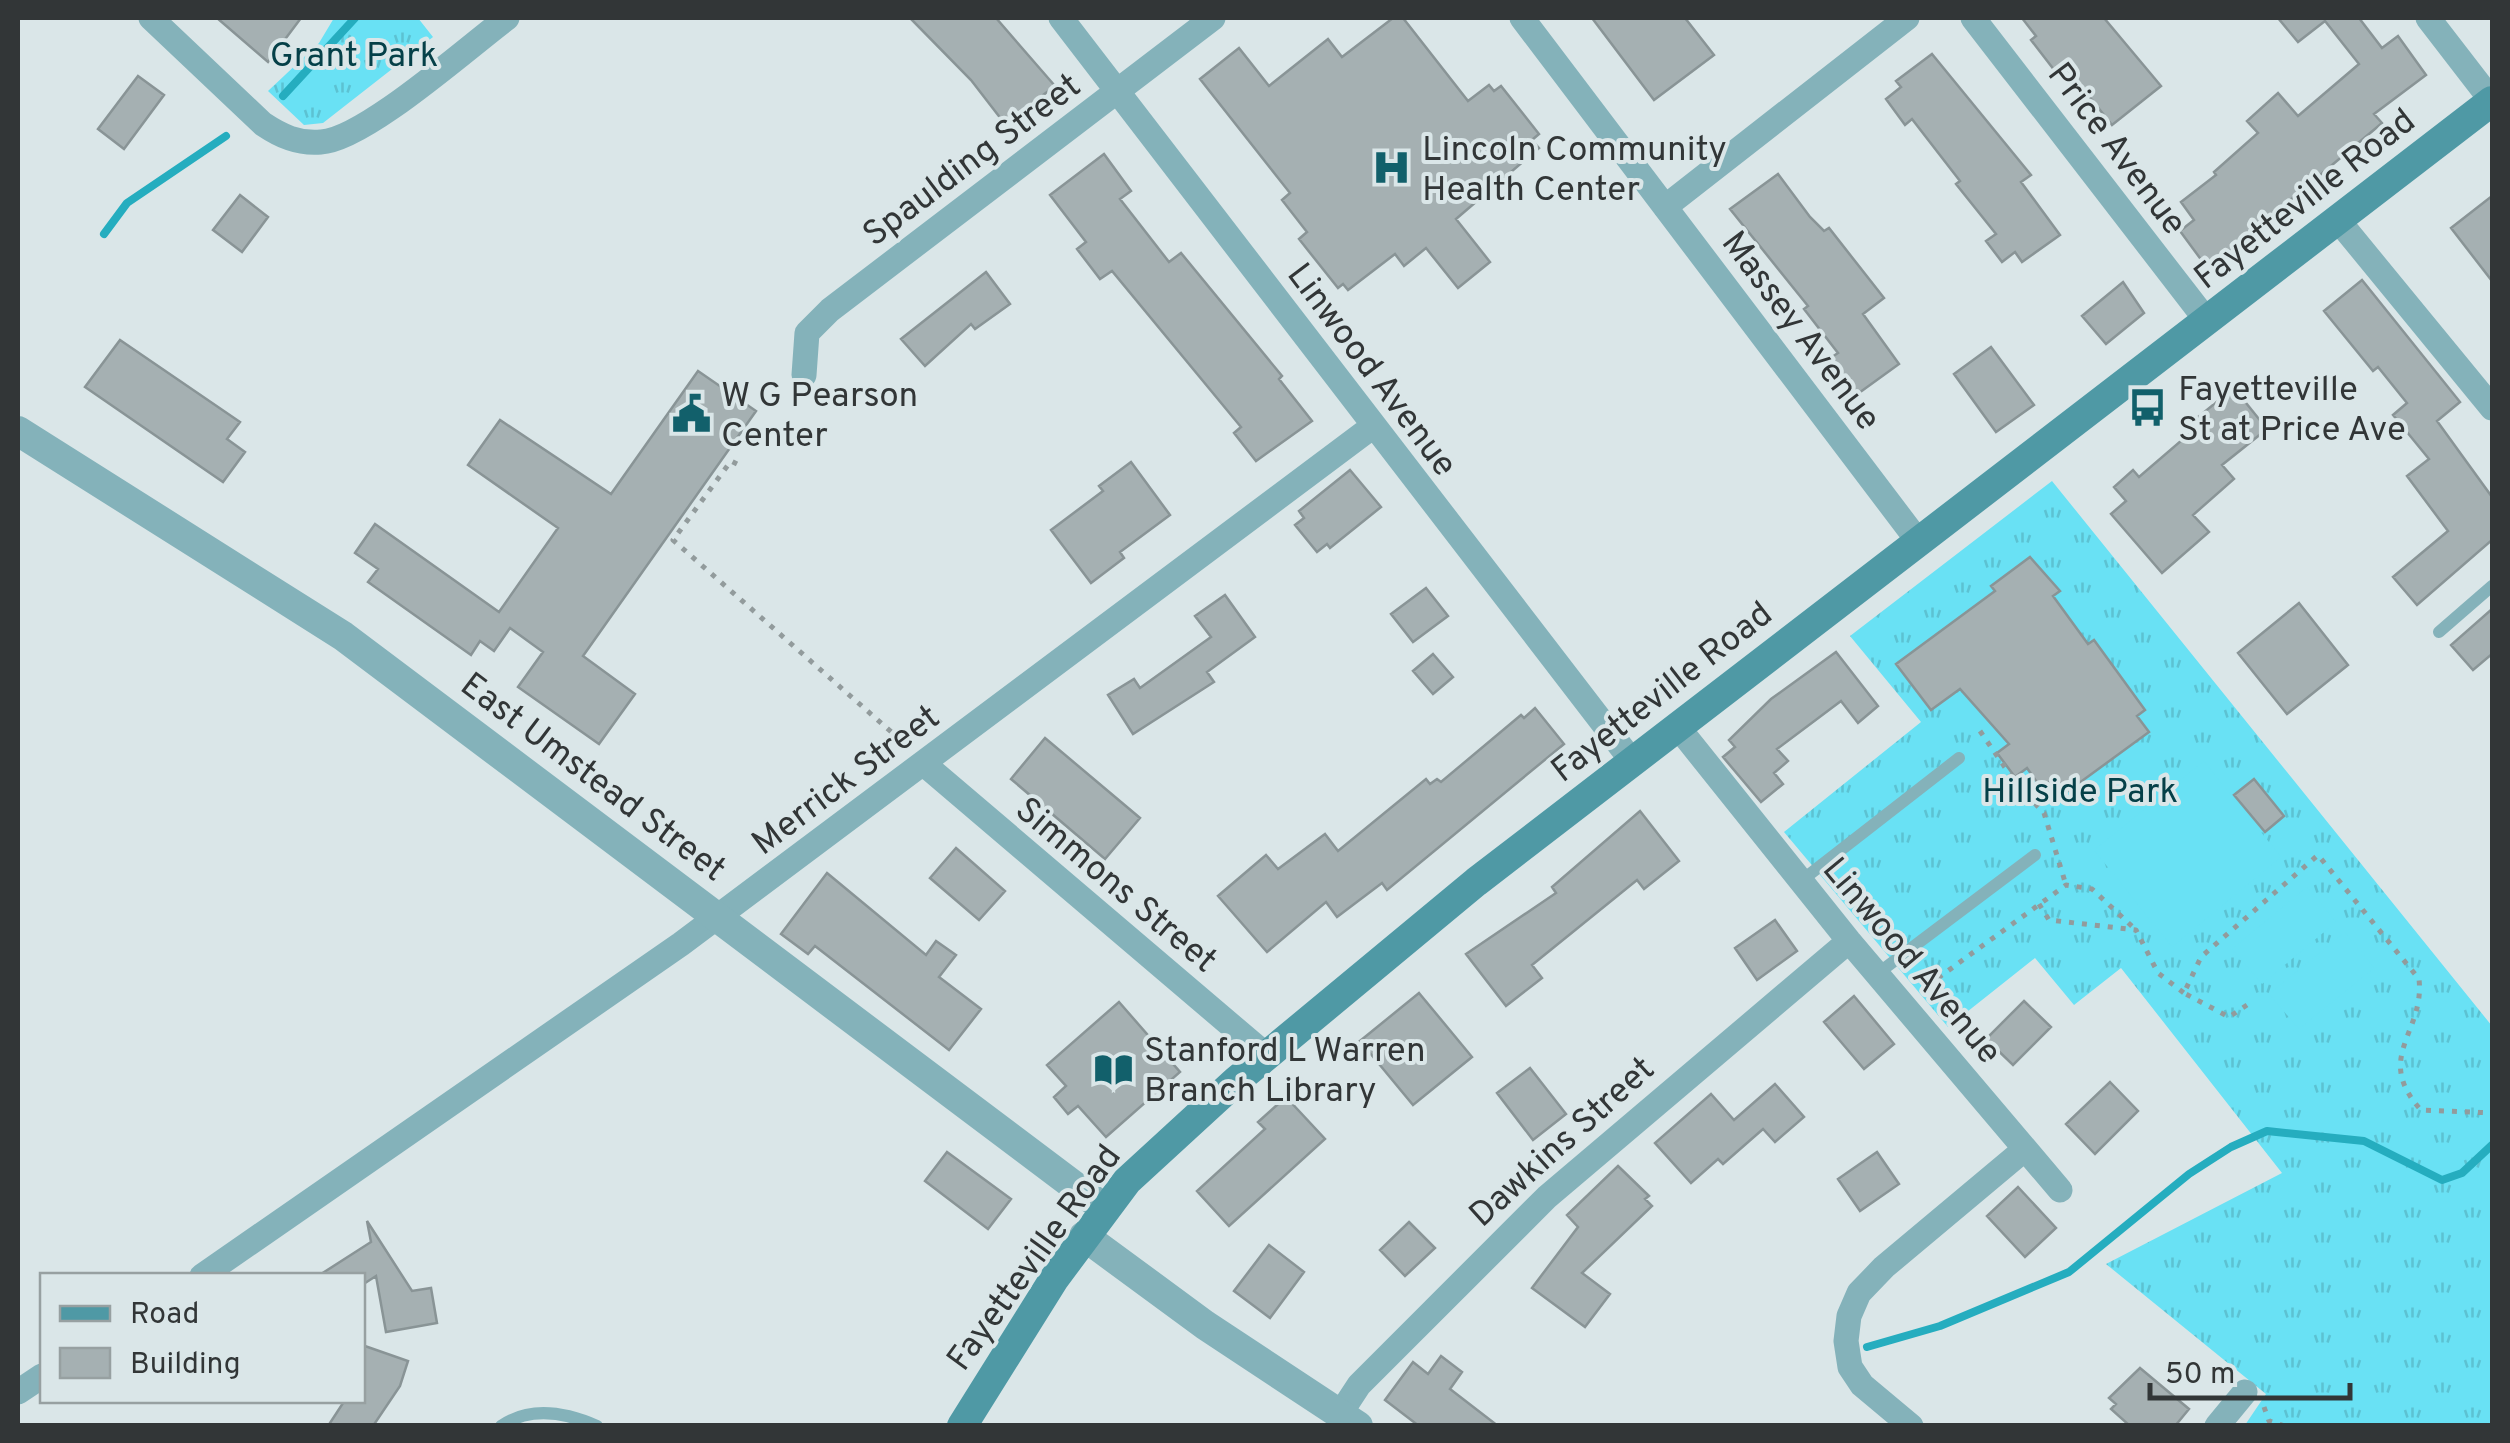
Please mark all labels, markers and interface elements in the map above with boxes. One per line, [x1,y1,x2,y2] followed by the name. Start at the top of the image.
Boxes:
[270,35,438,79] park label: Grant Park
[2036,55,2195,245] street label: Price Avenue
[855,65,1091,258] street label: Spaulding Street
[2186,100,2425,301] street label: Fayetteville Road
[1422,129,1727,213] place label: Lincoln Community Health Center
[1371,147,1413,189] hospital icon: Lincoln Community Health Center
[1710,223,1889,440] street label: Massey Avenue
[1276,255,1465,486] street label: Linwood Avenue
[2178,369,2406,453] place label: Fayetteville St at Price Ave
[721,375,918,459] place label: W G Pearson Center
[2127,387,2169,429] bus stop icon: Fayetteville St at Price Ave
[670,393,712,435] public building icon: W G Pearson Center
[1543,593,1782,794] street label: Fayetteville Road
[451,664,734,893] street label: East Umstead Street
[744,696,949,866] street label: Merrick Street
[1982,771,2178,815] park label: Hillside Park
[1005,789,1225,984] street label: Simmons Street
[1812,850,2010,1074] street label: Linwood Avenue
[1144,1030,1426,1114] place label: Stanford L Warren Branch Library
[1093,1048,1135,1090] library icon: Stanford L Warren Branch Library
[1461,1048,1665,1238] street label: Dawkins Street
[939,1137,1132,1381] street label: Fayetteville Road
[40,1273,365,1403] legend
[130,1297,199,1334] text: Road
[2150,1338,2350,1400] scale bar
[130,1347,241,1384] text: Building
[2165,1357,2235,1394] text: 50 m

